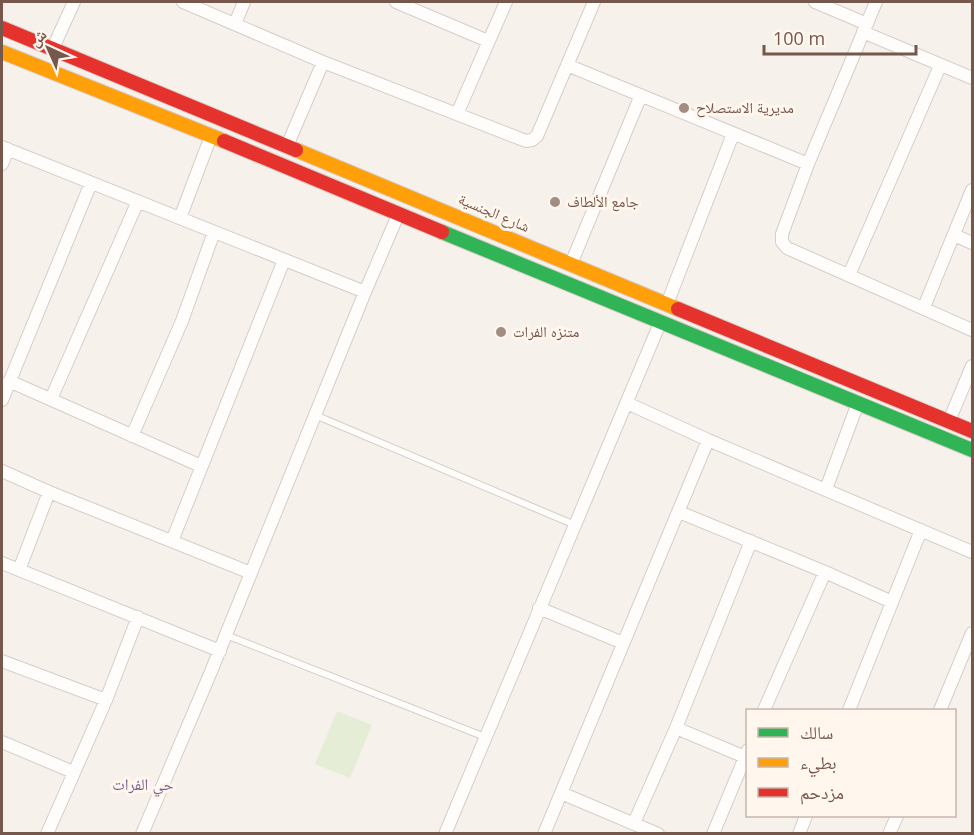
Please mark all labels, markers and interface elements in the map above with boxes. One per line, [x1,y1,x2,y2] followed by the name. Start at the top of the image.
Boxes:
[18,18,78,78] north arrow
[764,18,916,56] scale bar
[24,24,51,51] text: ش
[773,26,825,50] text: 100 m
[696,97,794,118] place label: مديرية الاستصلاح
[677,101,691,115] marker: مديرية الاستصلاح
[455,188,533,237] street label: شارع الجنسية
[567,191,639,212] place label: جامع الألطاف
[548,195,562,209] marker: جامع الألطاف
[513,321,580,341] place label: متنزه الفرات
[494,325,508,339] marker: متنزه الفرات
[746,709,956,817] legend
[800,720,833,744] text: سالك
[800,750,837,778] text: بطيء
[112,773,174,797] district label: حي الفرات
[800,780,844,805] text: مزدحم

